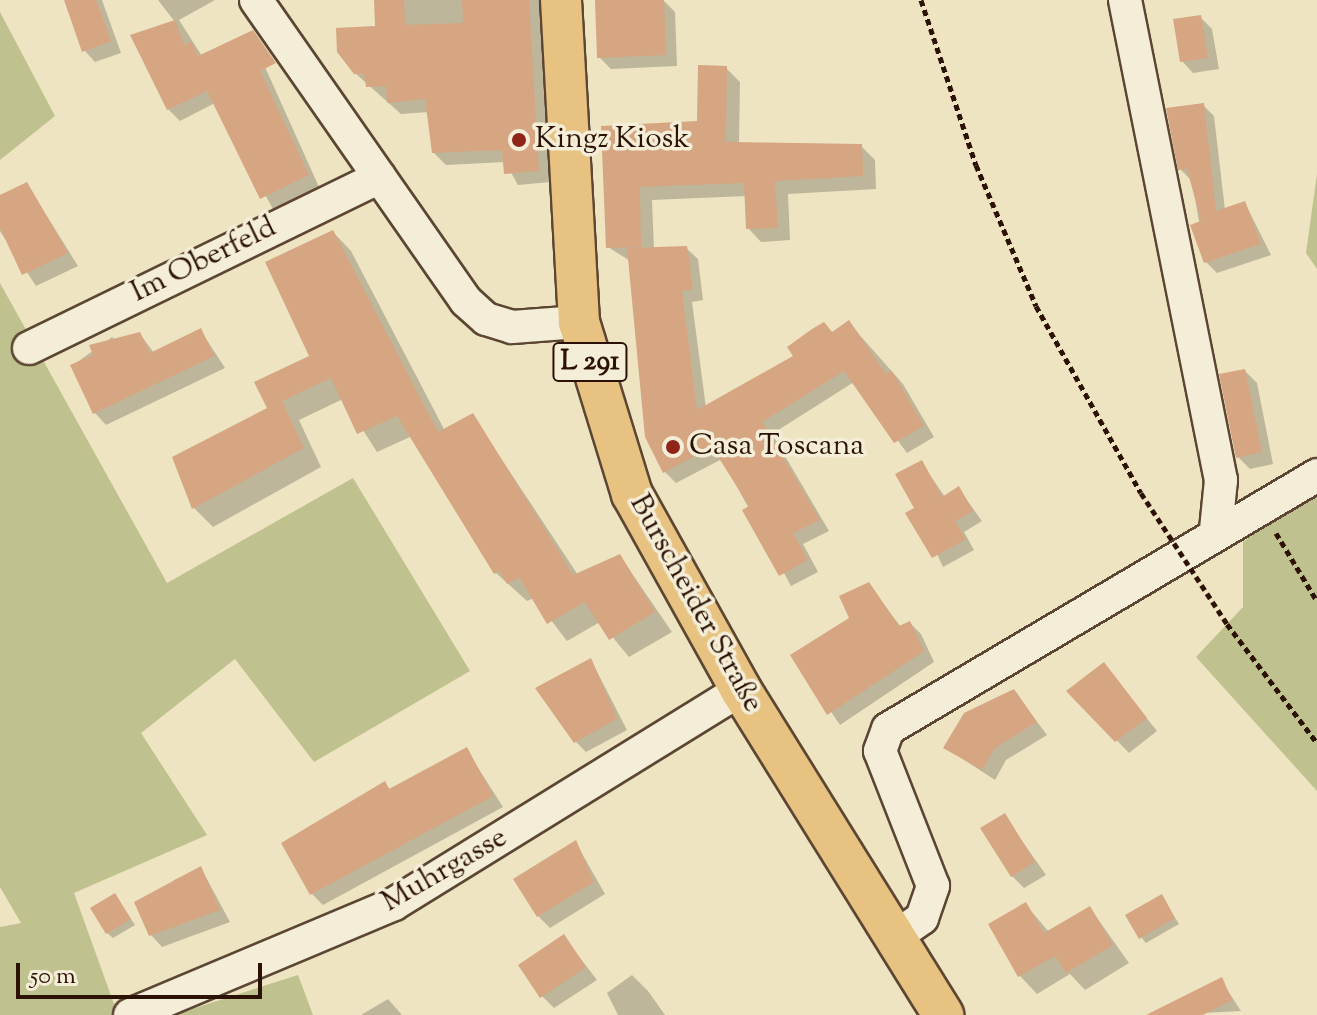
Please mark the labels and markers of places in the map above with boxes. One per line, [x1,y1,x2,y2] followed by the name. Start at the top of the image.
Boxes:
[535,122,690,158] place label: Kingz Kiosk
[510,131,528,149] marker: Kingz Kiosk
[689,429,864,465] place label: Casa Toscana
[664,438,682,456] marker: Casa Toscana

